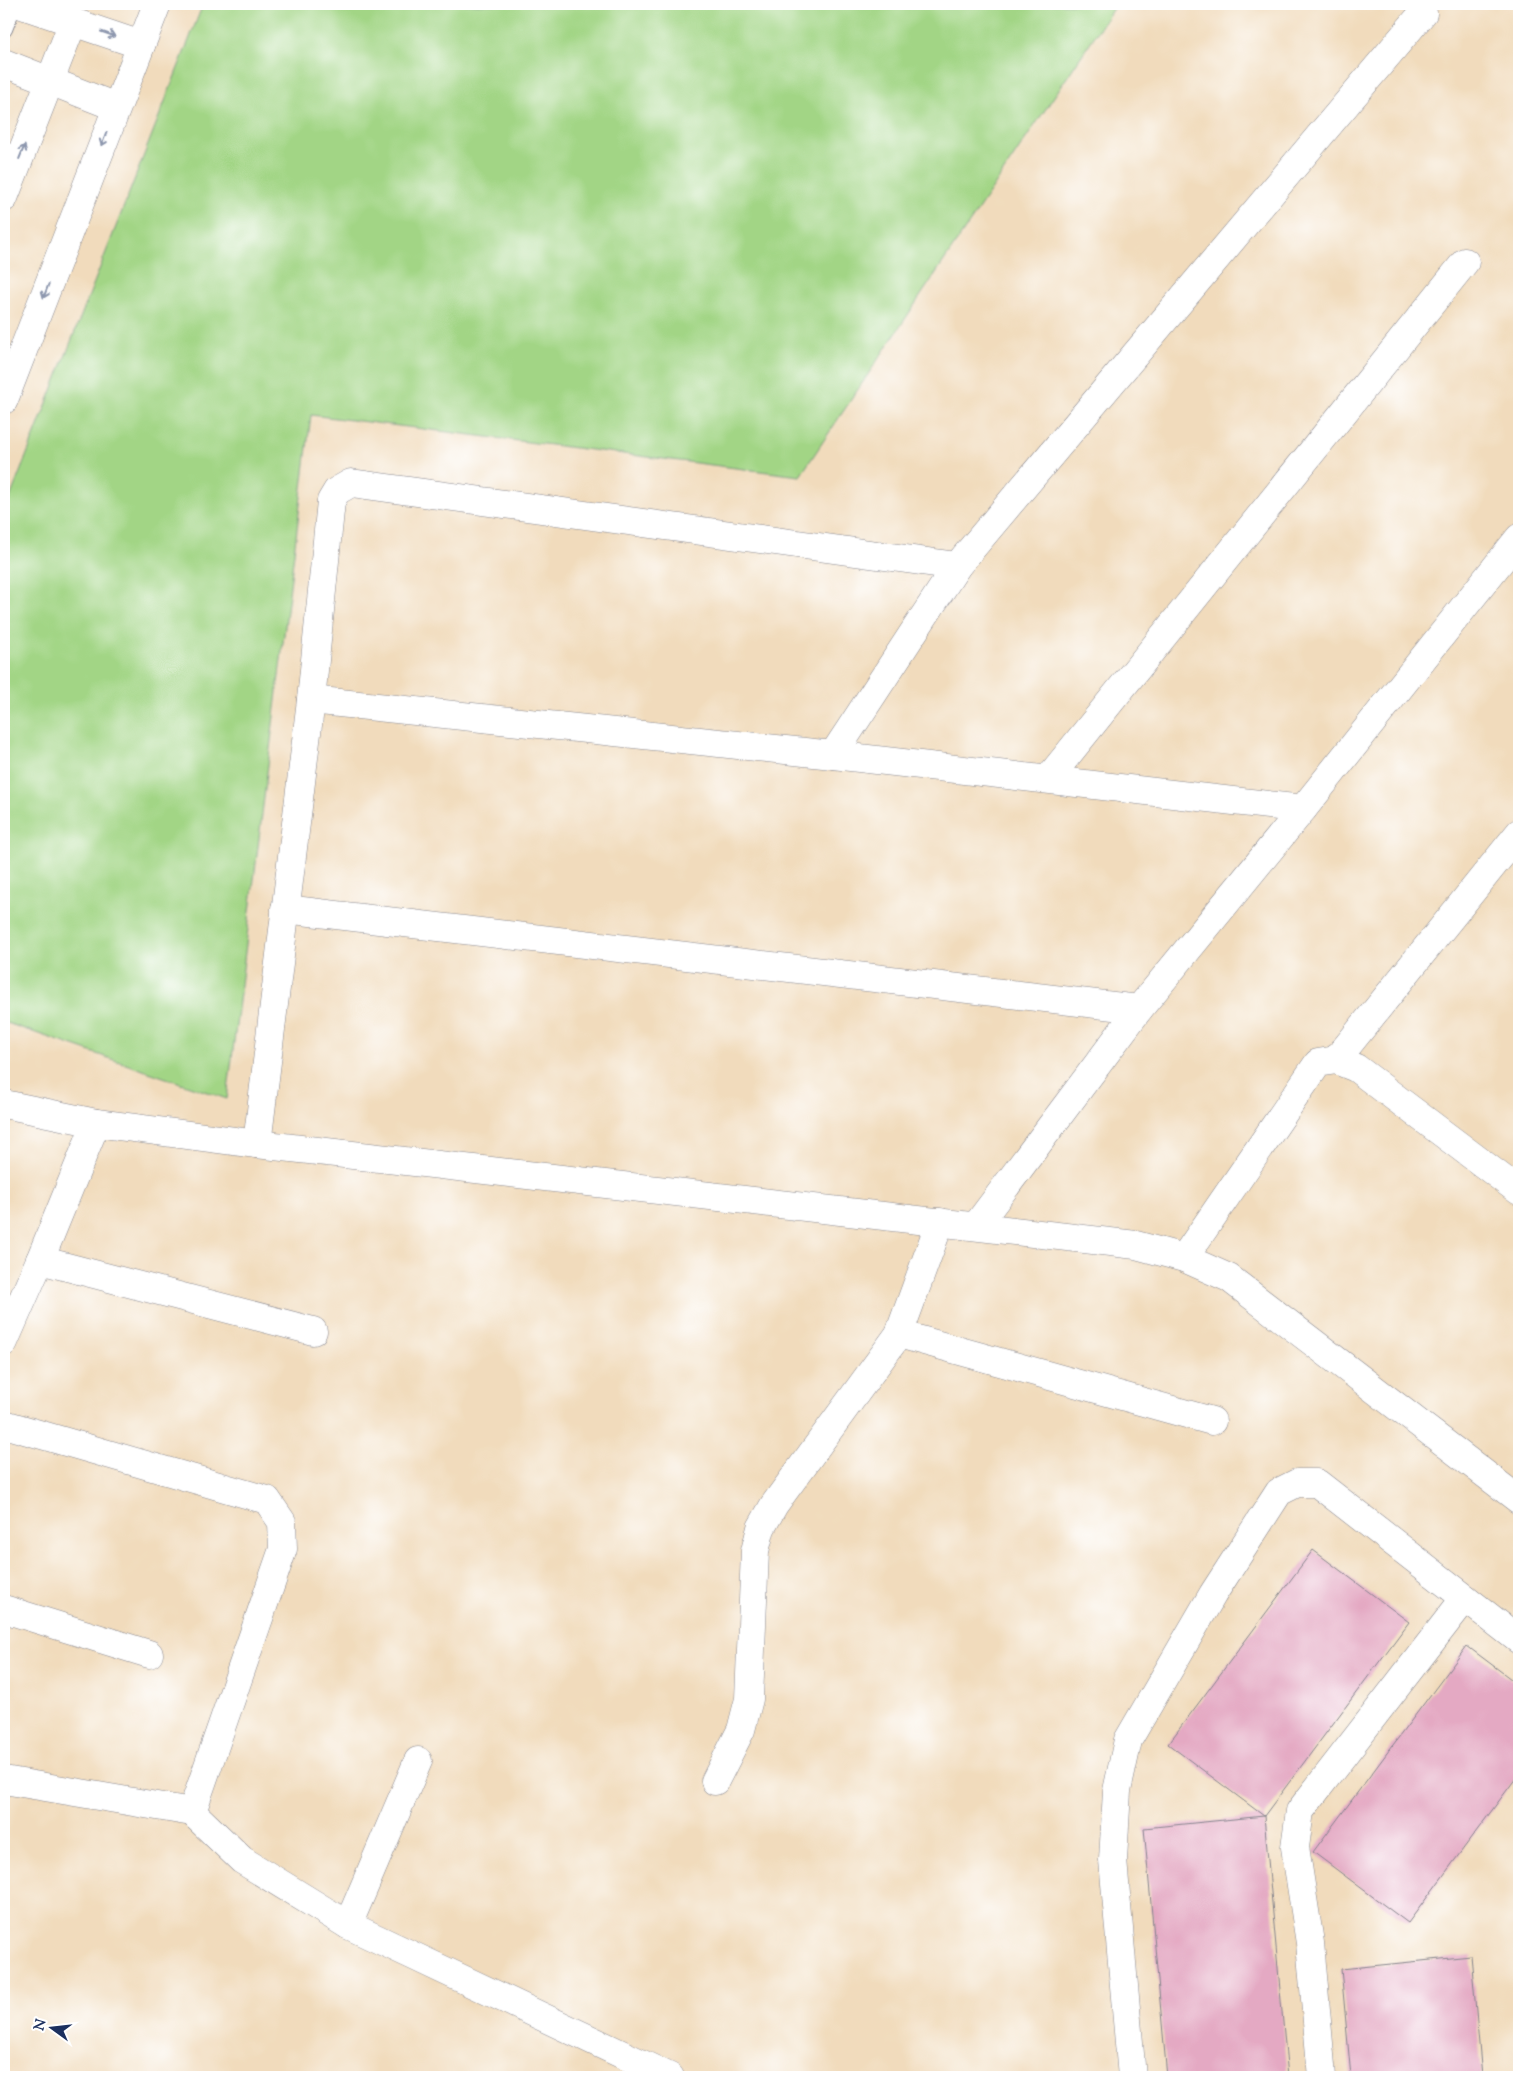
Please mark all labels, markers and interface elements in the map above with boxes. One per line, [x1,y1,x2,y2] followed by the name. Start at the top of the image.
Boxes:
[100,30,116,39] one-way arrow
[99,131,108,146] one-way arrow
[18,145,27,160] one-way arrow
[40,283,50,298] one-way arrow
[28,2004,78,2054] north arrow
[30,2017,52,2033] text: N

